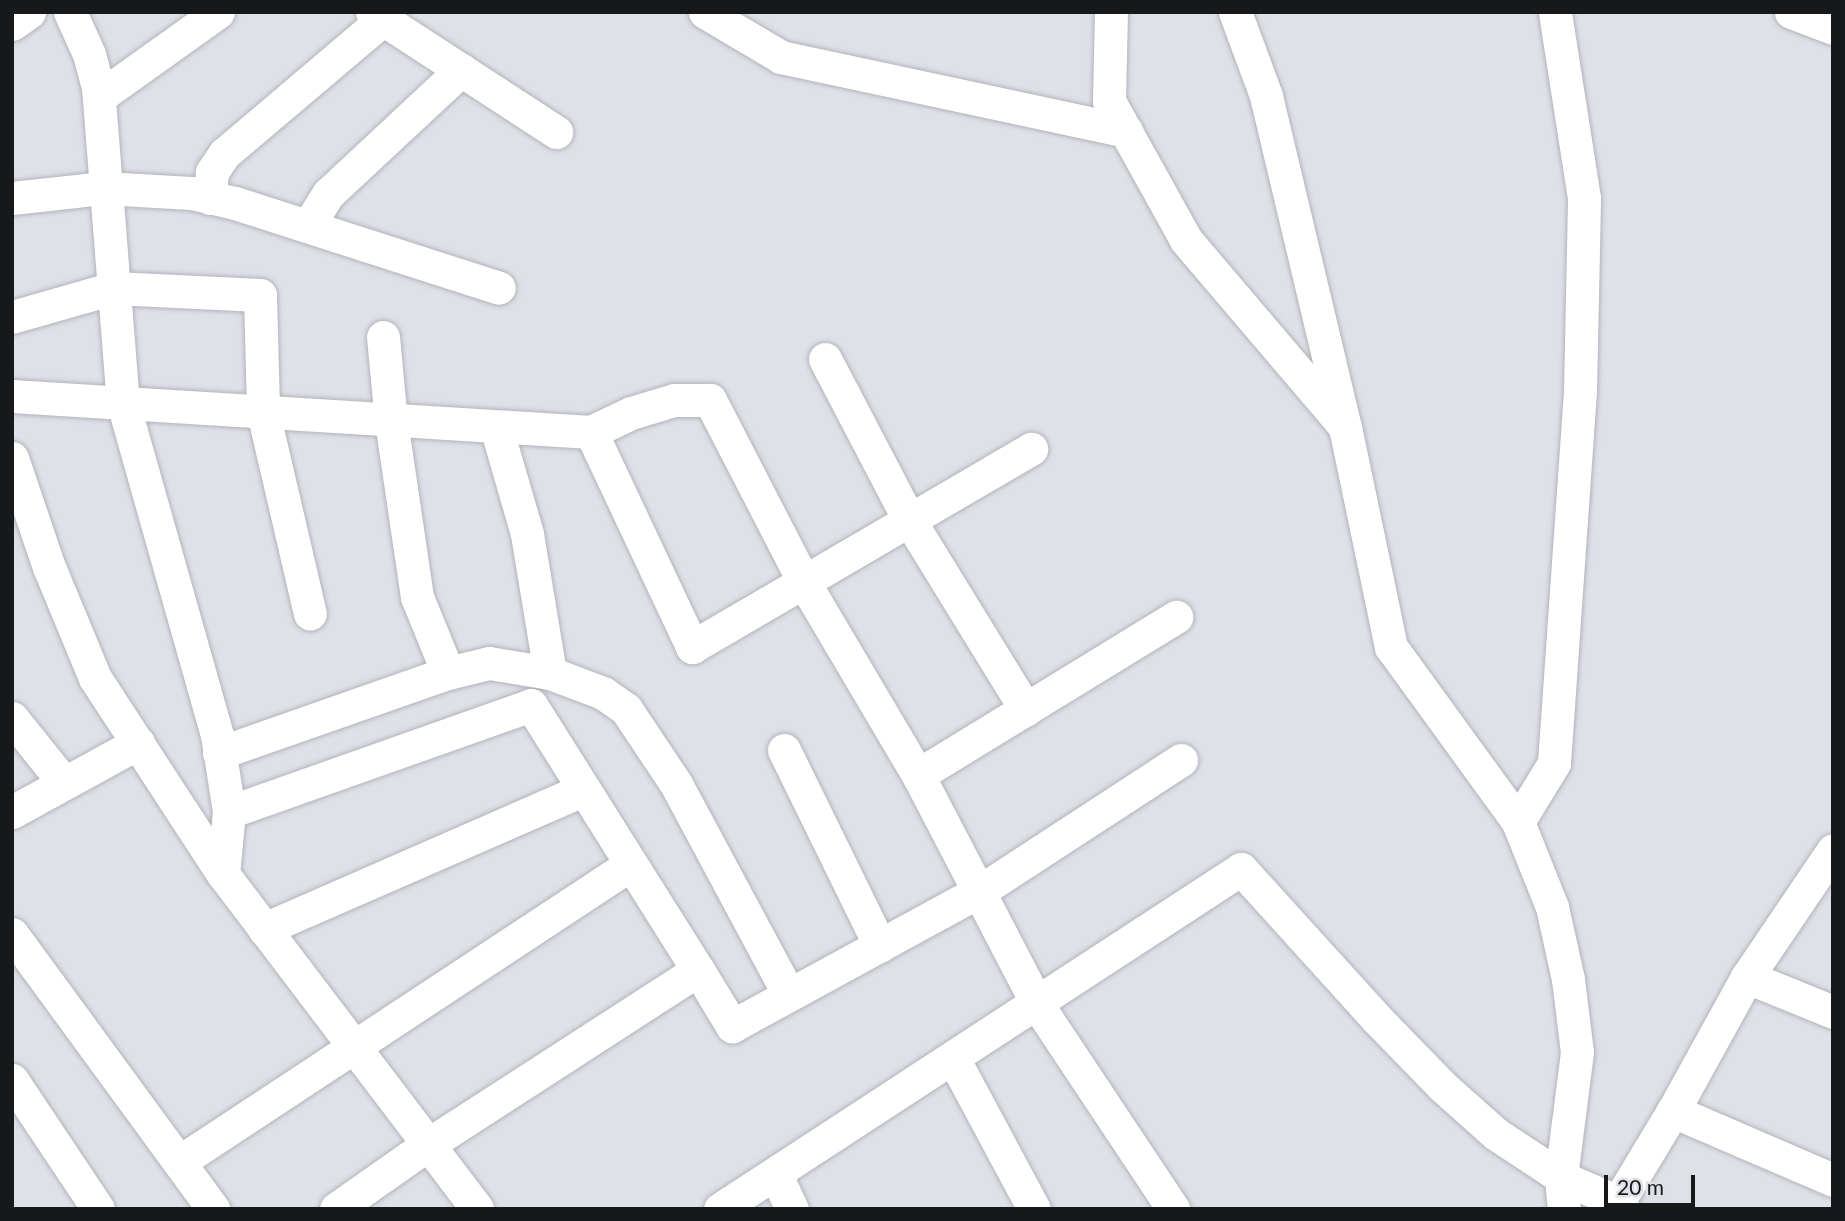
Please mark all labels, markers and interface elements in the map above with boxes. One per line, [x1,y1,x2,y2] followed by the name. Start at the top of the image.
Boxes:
[1607,1162,1698,1206] scale bar
[1617,1174,1664,1199] text: 20 m

